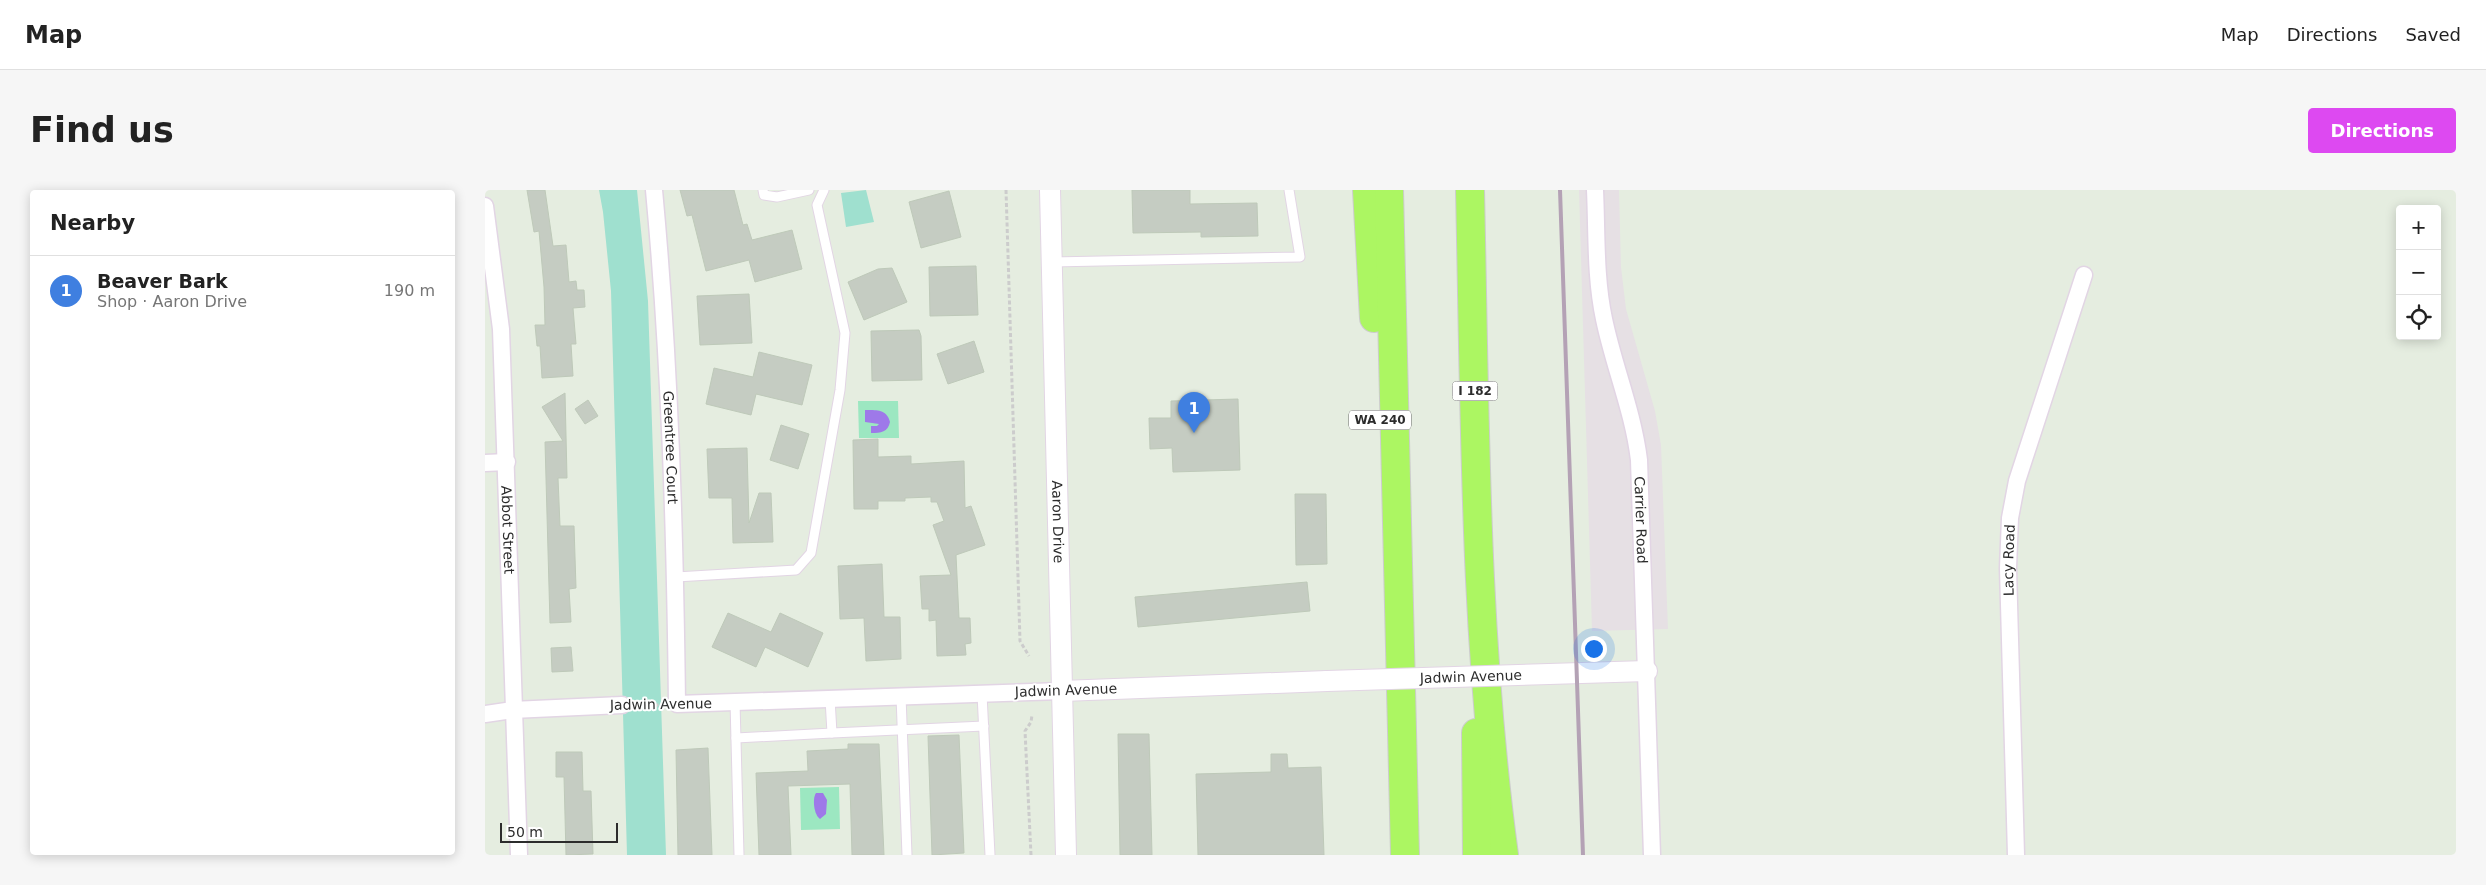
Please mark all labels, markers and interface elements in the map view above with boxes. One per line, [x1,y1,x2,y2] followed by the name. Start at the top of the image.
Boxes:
[25,21,82,49] text: Map
[2221,24,2259,45] text: Map
[2287,24,2377,45] text: Directions
[2405,24,2461,45] text: Saved
[2308,108,2456,153] button: Directions
[30,110,174,150] text: Find us
[2396,205,2441,340] map controls
[2396,205,2441,250] button: +
[50,211,135,235] text: Nearby
[2396,250,2441,295] button: −
[97,270,228,292] text: Beaver Bark
[60,281,72,300] text: 1
[384,281,435,300] text: 190 m
[97,292,247,311] text: Shop · Aaron Drive
[2396,295,2441,340] button: locate
[1453,382,1497,400] road number: I 182
[660,390,681,505] street label: Greentree Court
[1178,392,1210,433] pin: 1
[1349,410,1411,430] road number: WA 240
[1632,476,1650,564] street label: Carrier Road
[1049,480,1067,564] street label: Aaron Drive
[498,485,517,575] street label: Abbot Street
[2000,524,2018,596] street label: Lacy Road
[1581,636,1607,662] your location
[1419,667,1522,686] street label: Jadwin Avenue
[1014,680,1117,700] street label: Jadwin Avenue
[609,695,712,713] street label: Jadwin Avenue
[500,820,617,843] scale bar
[507,824,543,840] text: 50 m

